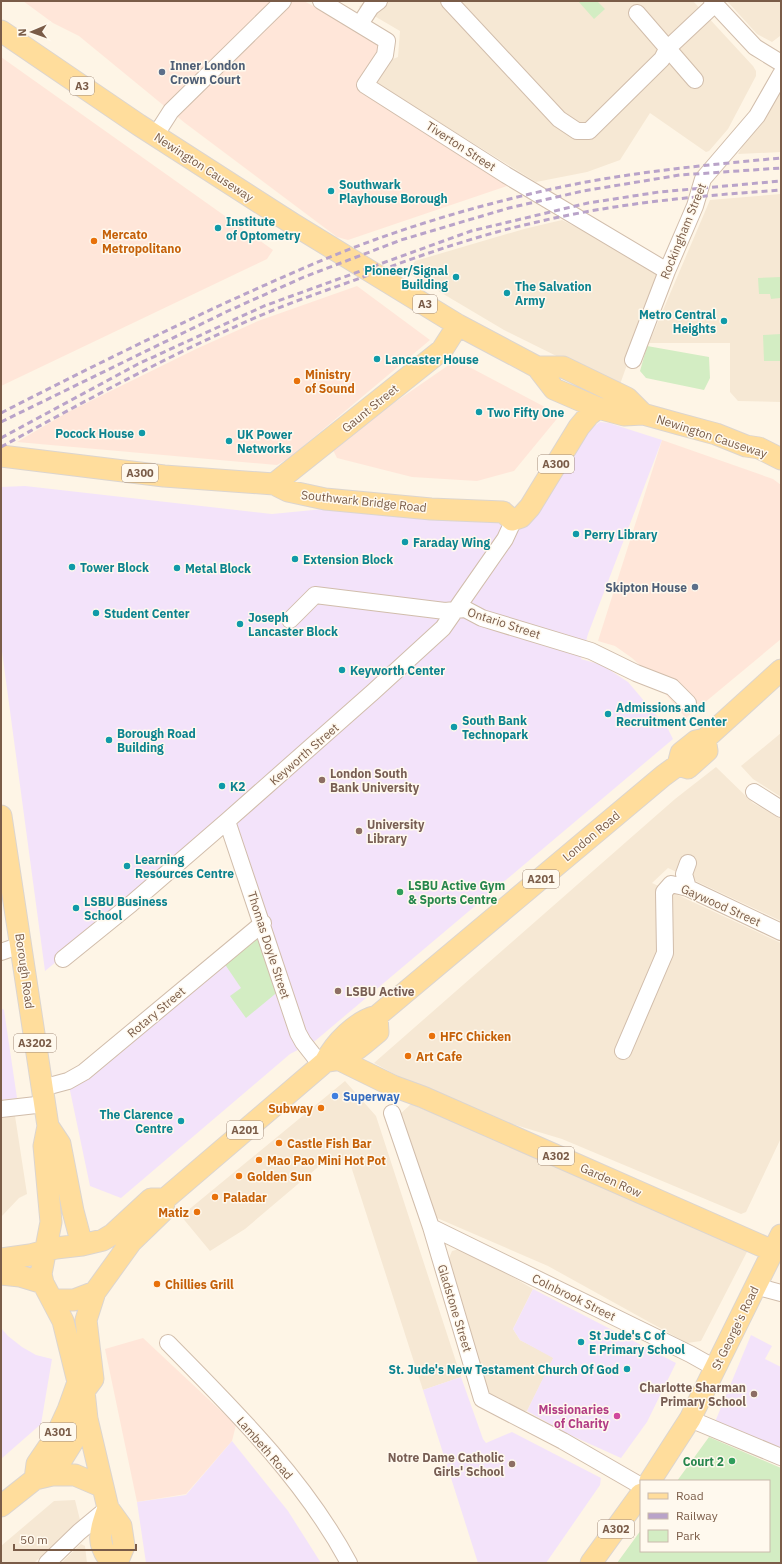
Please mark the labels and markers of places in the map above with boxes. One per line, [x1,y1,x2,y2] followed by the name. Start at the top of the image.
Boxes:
[170,58,245,87] place label: Inner London Crown Court
[157,67,167,77] marker: Inner London Crown Court
[339,177,448,206] place label: Southwark Playhouse Borough
[326,186,336,196] marker: Southwark Playhouse Borough
[226,214,301,243] place label: Institute of Optometry
[213,223,223,233] marker: Institute of Optometry
[102,227,181,256] place label: Mercato Metropolitano
[89,236,99,246] marker: Mercato Metropolitano
[364,263,448,292] place label: Pioneer/Signal Building
[451,272,461,282] marker: Pioneer/Signal Building
[515,279,592,308] place label: The Salvation Army
[502,288,512,298] marker: The Salvation Army
[639,307,716,336] place label: Metro Central Heights
[719,316,729,326] marker: Metro Central Heights
[385,352,479,367] place label: Lancaster House
[372,354,382,364] marker: Lancaster House
[305,367,355,396] place label: Ministry of Sound
[292,376,302,386] marker: Ministry of Sound
[487,405,565,420] place label: Two Fifty One
[474,407,484,417] marker: Two Fifty One
[55,426,134,441] place label: Pocock House
[237,427,293,456] place label: UK Power Networks
[137,428,147,438] marker: Pocock House
[224,436,234,446] marker: UK Power Networks
[584,527,658,542] place label: Perry Library
[571,529,581,539] marker: Perry Library
[413,535,490,550] place label: Faraday Wing
[400,537,410,547] marker: Faraday Wing
[303,552,393,567] place label: Extension Block
[290,554,300,564] marker: Extension Block
[80,560,149,575] place label: Tower Block
[185,561,251,576] place label: Metal Block
[67,562,77,572] marker: Tower Block
[172,563,182,573] marker: Metal Block
[605,580,687,595] place label: Skipton House
[690,582,700,592] marker: Skipton House
[104,606,190,621] place label: Student Center
[91,608,101,618] marker: Student Center
[248,610,338,639] place label: Joseph Lancaster Block
[235,619,245,629] marker: Joseph Lancaster Block
[350,663,445,678] place label: Keyworth Center
[337,665,347,675] marker: Keyworth Center
[616,700,727,729] place label: Admissions and Recruitment Center
[603,709,613,719] marker: Admissions and Recruitment Center
[462,713,528,742] place label: South Bank Technopark
[449,722,459,732] marker: South Bank Technopark
[117,726,196,755] place label: Borough Road Building
[104,735,114,745] marker: Borough Road Building
[330,766,420,795] place label: London South Bank University
[317,775,327,785] marker: London South Bank University
[230,779,246,794] place label: K2
[217,781,227,791] marker: K2
[367,817,425,846] place label: University Library
[354,826,364,836] marker: University Library
[135,852,234,881] place label: Learning Resources Centre
[122,861,132,871] marker: Learning Resources Centre
[408,878,505,907] place label: LSBU Active Gym & Sports Centre
[395,887,405,897] marker: LSBU Active Gym & Sports Centre
[84,894,168,923] place label: LSBU Business School
[71,903,81,913] marker: LSBU Business School
[346,984,415,999] place label: LSBU Active
[333,986,343,996] marker: LSBU Active
[440,1029,511,1044] place label: HFC Chicken
[427,1031,437,1041] marker: HFC Chicken
[416,1049,462,1064] place label: Art Cafe
[403,1051,413,1061] marker: Art Cafe
[343,1089,400,1104] place label: Superway
[330,1091,340,1101] marker: Superway
[268,1101,314,1116] place label: Subway
[316,1103,326,1113] marker: Subway
[99,1107,173,1136] place label: The Clarence Centre
[176,1116,186,1126] marker: The Clarence Centre
[287,1136,372,1151] place label: Castle Fish Bar
[274,1138,284,1148] marker: Castle Fish Bar
[267,1153,386,1168] place label: Mao Pao Mini Hot Pot
[254,1155,264,1165] marker: Mao Pao Mini Hot Pot
[247,1169,312,1184] place label: Golden Sun
[234,1171,244,1181] marker: Golden Sun
[223,1190,267,1205] place label: Paladar
[210,1192,220,1202] marker: Paladar
[158,1205,189,1220] place label: Matiz
[192,1207,202,1217] marker: Matiz
[165,1277,234,1292] place label: Chillies Grill
[152,1279,162,1289] marker: Chillies Grill
[589,1328,685,1357] place label: St Jude's C of E Primary School
[576,1337,586,1347] marker: St Jude's C of E Primary School
[388,1362,619,1377] place label: St. Jude's New Testament Church Of God
[622,1364,632,1374] marker: St. Jude's New Testament Church Of God
[639,1380,746,1409] place label: Charlotte Sharman Primary School
[749,1389,759,1399] marker: Charlotte Sharman Primary School
[538,1402,610,1431] place label: Missionaries of Charity
[612,1411,622,1421] marker: Missionaries of Charity
[388,1450,504,1479] place label: Notre Dame Catholic Girls' School
[683,1454,724,1469] place label: Court 2
[727,1456,737,1466] marker: Court 2
[507,1459,517,1469] marker: Notre Dame Catholic Girls' School

